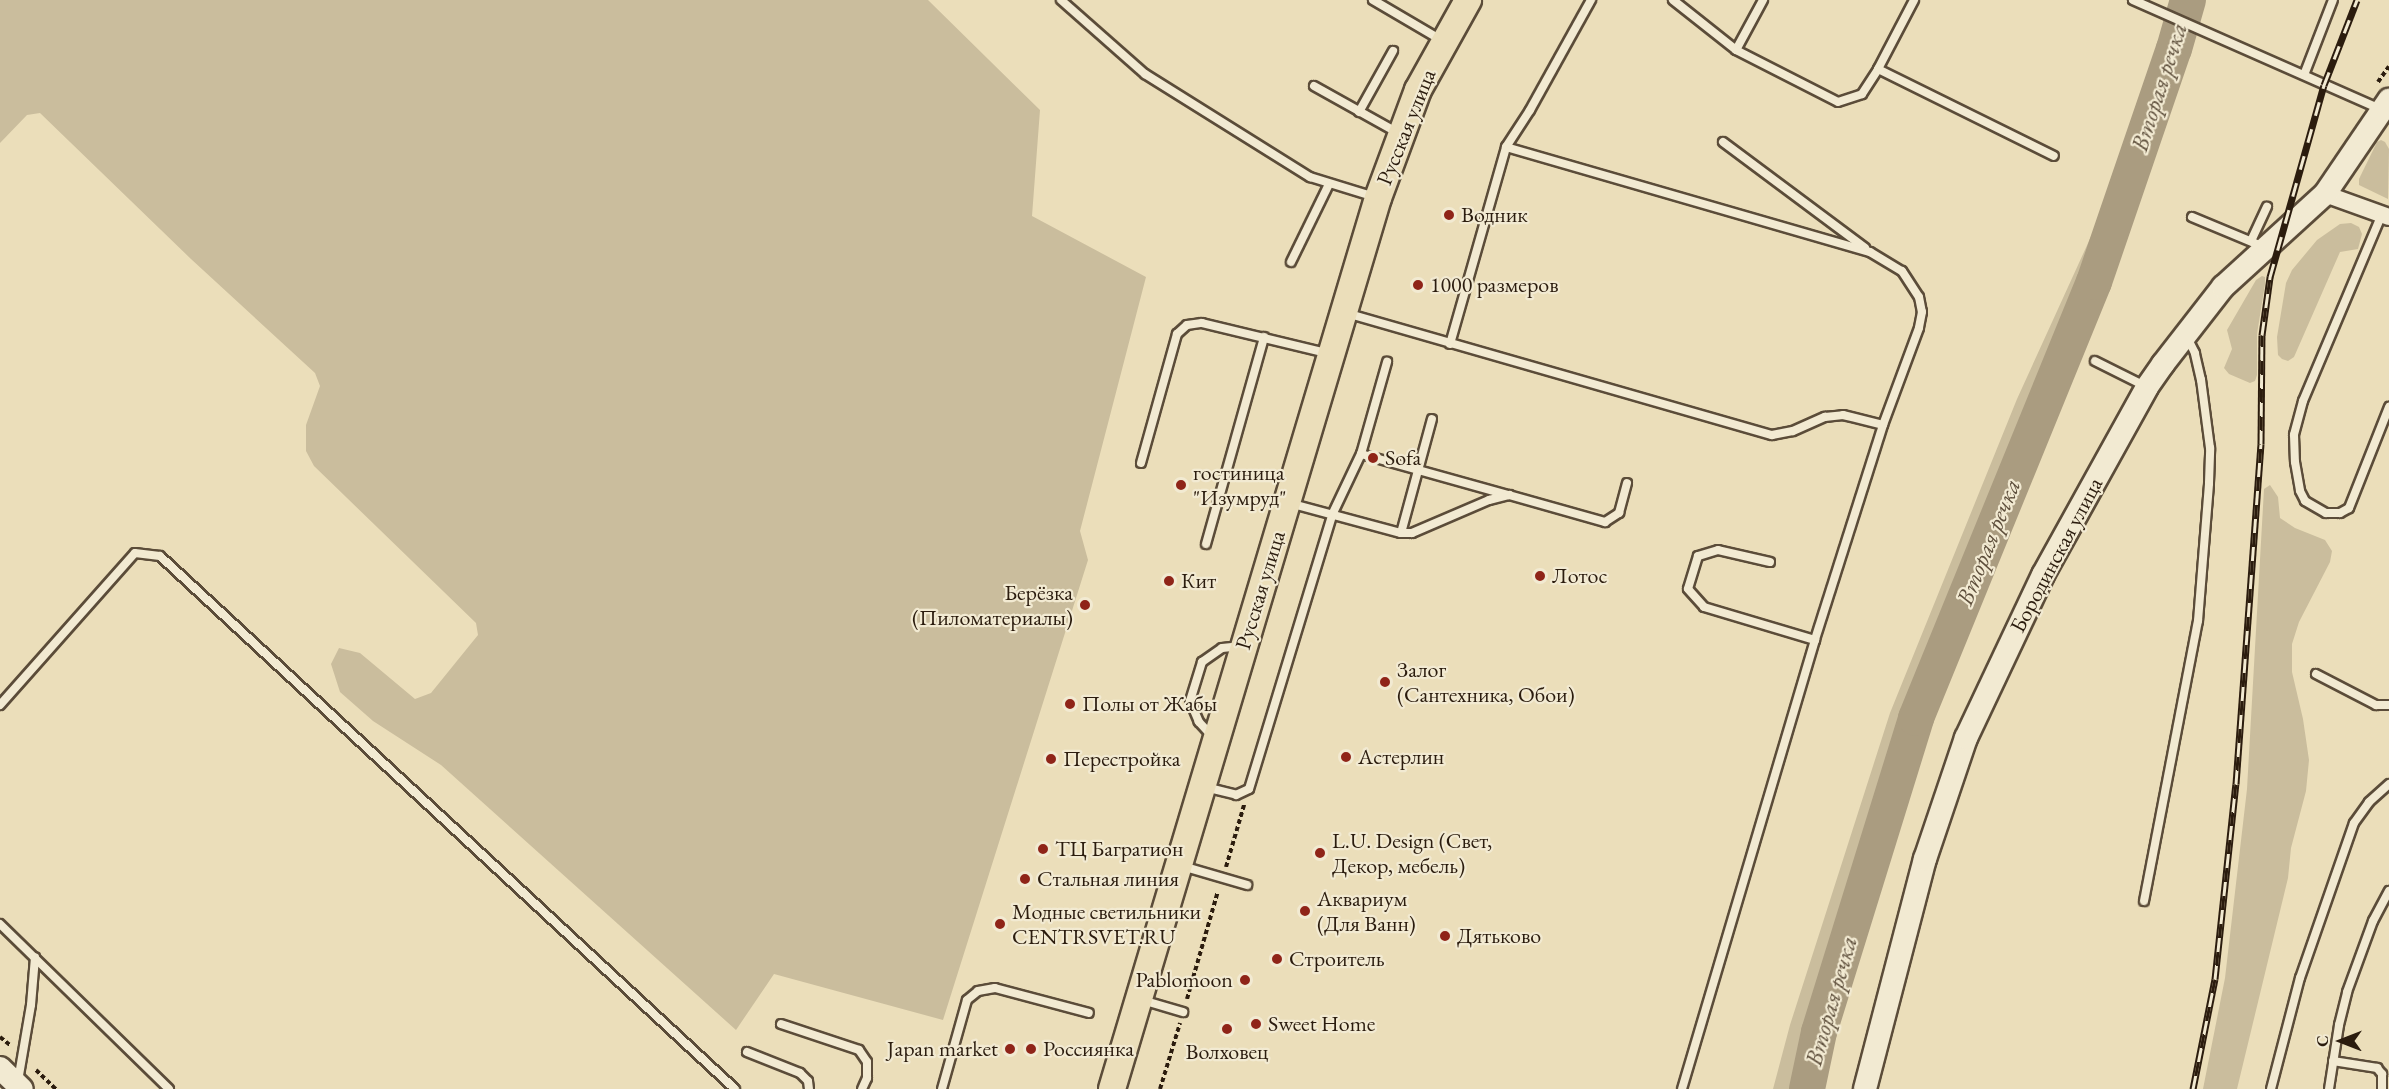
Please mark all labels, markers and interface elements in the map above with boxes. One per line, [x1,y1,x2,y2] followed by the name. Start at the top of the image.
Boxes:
[2125,19,2193,155] water label: Вторая речка
[1371,65,1441,189] street label: Русская улица
[1461,202,1528,228] place label: Водник
[1442,208,1456,222] marker: Водник
[1430,272,1559,298] place label: 1000 размеров
[1411,278,1425,292] marker: 1000 размеров
[1385,445,1421,471] place label: Sofa
[1366,451,1380,465] marker: Sofa
[1193,459,1287,511] place label: гостиница "Изумруд"
[2004,473,2108,637] street label: Бородинская улица
[1950,475,2026,609] water label: Вторая речка
[1174,478,1188,492] marker: гостиница "Изумруд"
[1229,527,1291,653] street label: Русская улица
[1552,563,1607,589] place label: Лотос
[1181,568,1216,594] place label: Кит
[1533,569,1547,583] marker: Лотос
[1162,574,1176,588] marker: Кит
[912,579,1073,630] place label: Берёзка (Пиломатериалы)
[1078,598,1092,612] marker: Берёзка (Пиломатериалы)
[1397,656,1575,708] place label: Залог (Сантехника, Обои)
[1378,675,1392,689] marker: Залог (Сантехника, Обои)
[1082,691,1217,717] place label: Полы от Жабы
[1063,697,1077,711] marker: Полы от Жабы
[1358,744,1444,770] place label: Астерлин
[1063,746,1180,772] place label: Перестройка
[1339,750,1353,764] marker: Астерлин
[1044,752,1058,766] marker: Перестройка
[1332,827,1492,878] place label: L.U. Design (Свет, Декор, мебель)
[1055,836,1183,862] place label: ТЦ Багратион
[1036,842,1050,856] marker: ТЦ Багратион
[1313,846,1327,860] marker: L.U. Design (Свет, Декор, мебель)
[1037,866,1179,892] place label: Стальная линия
[1018,872,1032,886] marker: Стальная линия
[1317,885,1416,936] place label: Аквариум (Для Ванн)
[1012,898,1201,950] place label: Модные светильники CENTRSVET.RU
[1298,904,1312,918] marker: Аквариум (Для Ванн)
[993,917,1007,931] marker: Модные светильники CENTRSVET.RU
[1457,923,1541,949] place label: Дятьково
[1438,929,1452,943] marker: Дятьково
[1799,933,1863,1069] water label: Вторая речка
[1289,946,1385,972] place label: Строитель
[1270,952,1284,966] marker: Строитель
[1135,967,1233,993] place label: Pablomoon
[1238,973,1252,987] marker: Pablomoon
[1268,1011,1375,1037] place label: Sweet Home
[2311,1011,2371,1071] north arrow
[1249,1017,1263,1031] marker: Sweet Home
[1220,1022,1234,1036] marker: Волховец
[2312,1035,2333,1047] text: С
[887,1036,998,1062] place label: Japan market
[1043,1036,1134,1062] place label: Россиянка
[1186,1039,1268,1065] place label: Волховец
[1003,1042,1017,1056] marker: Japan market
[1024,1042,1038,1056] marker: Россиянка

